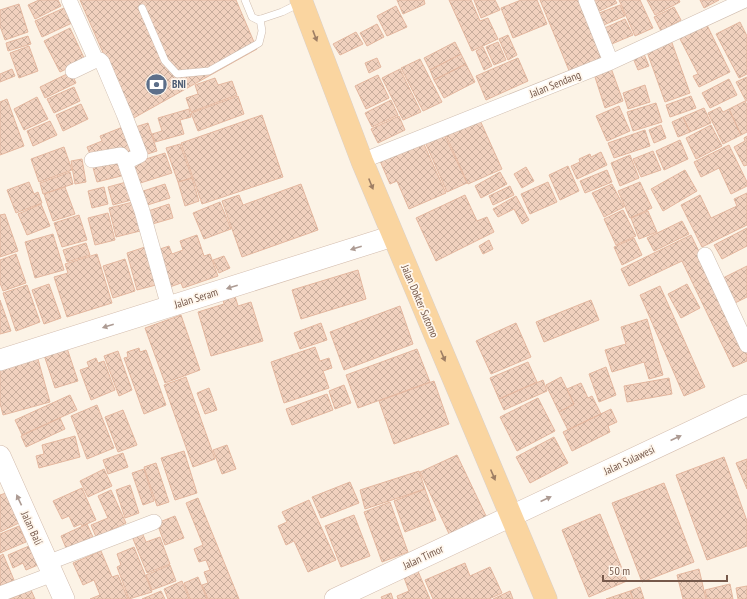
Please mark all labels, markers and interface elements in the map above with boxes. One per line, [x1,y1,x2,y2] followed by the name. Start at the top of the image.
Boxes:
[312,31,318,43] one-way arrow
[526,67,583,101] street label: Jalan Sendang
[143,71,169,97] bank icon: BNI
[172,77,186,91] place label: BNI
[368,178,375,190] one-way arrow
[349,245,361,251] one-way arrow
[398,261,442,340] street label: Jalan Dokter Sutomo
[225,284,237,290] one-way arrow
[171,285,220,312] street label: Jalan Seram
[101,323,113,329] one-way arrow
[440,350,446,361] one-way arrow
[670,435,682,441] one-way arrow
[600,442,657,478] street label: Jalan Sulawesi
[491,470,497,482] one-way arrow
[16,494,22,506] one-way arrow
[540,496,551,502] one-way arrow
[18,508,46,547] street label: Jalan Bali
[400,542,446,573] street label: Jalan Timor
[603,557,727,583] scale bar
[609,563,630,578] text: 50 m

